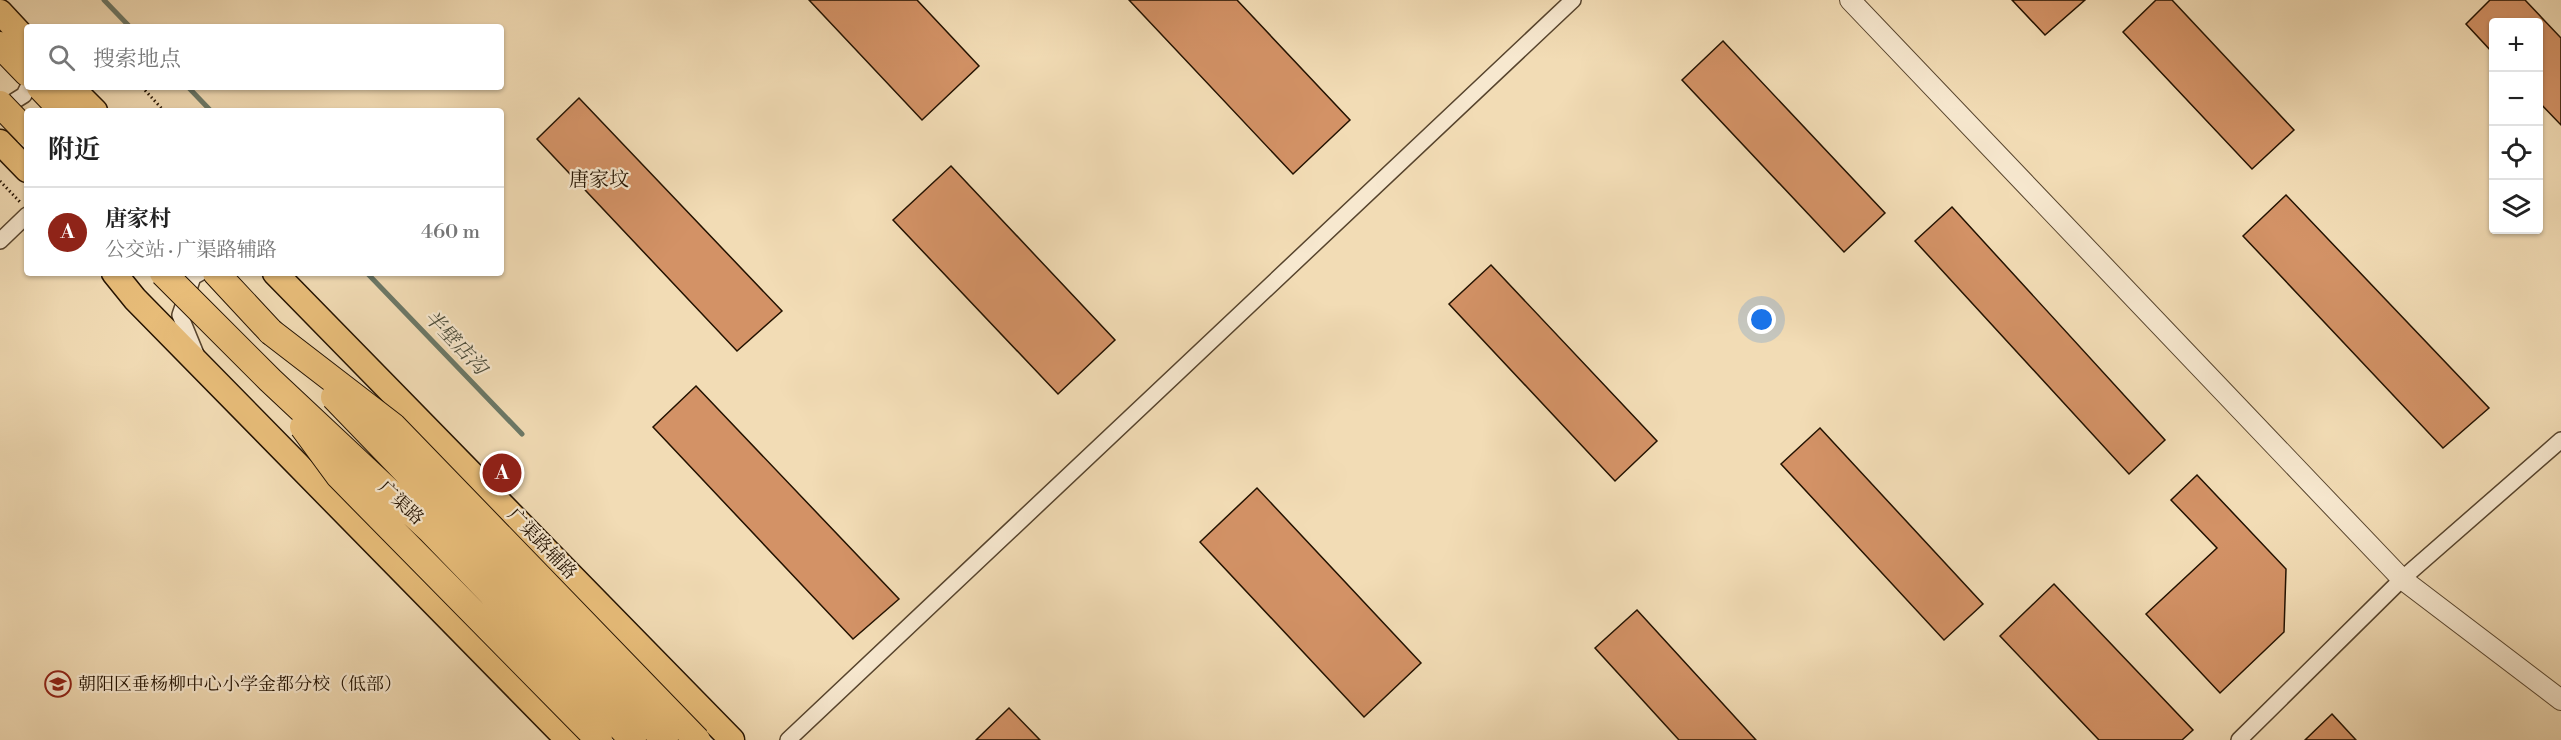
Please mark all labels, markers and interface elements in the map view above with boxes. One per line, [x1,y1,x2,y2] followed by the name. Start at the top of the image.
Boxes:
[2489,18,2543,234] map controls
[2489,18,2543,72] button: +
[24,24,504,90] search box
[45,41,78,74] icon: search
[93,46,181,73] text: 搜索地点
[2489,72,2543,126] button: −
[2489,126,2543,180] button: locate
[48,134,100,166] text: 附近
[569,168,629,193] district label: 唐家坟
[2489,180,2543,234] button: layers
[105,206,171,233] text: 唐家村
[60,220,75,245] text: A
[421,220,480,245] text: 460 m
[105,238,277,263] text: 公交站 · 广渠路辅路
[1747,305,1776,334] your location
[418,306,494,383] water label: 半壁店沟
[482,450,522,496] pin: A
[373,476,429,530] street label: 广渠路
[502,504,582,584] street label: 广渠路辅路
[43,669,73,699] school or university icon: 朝阳区垂杨柳中心小学金都分校（低部）
[78,673,402,696] place label: 朝阳区垂杨柳中心小学金都分校（低部）

